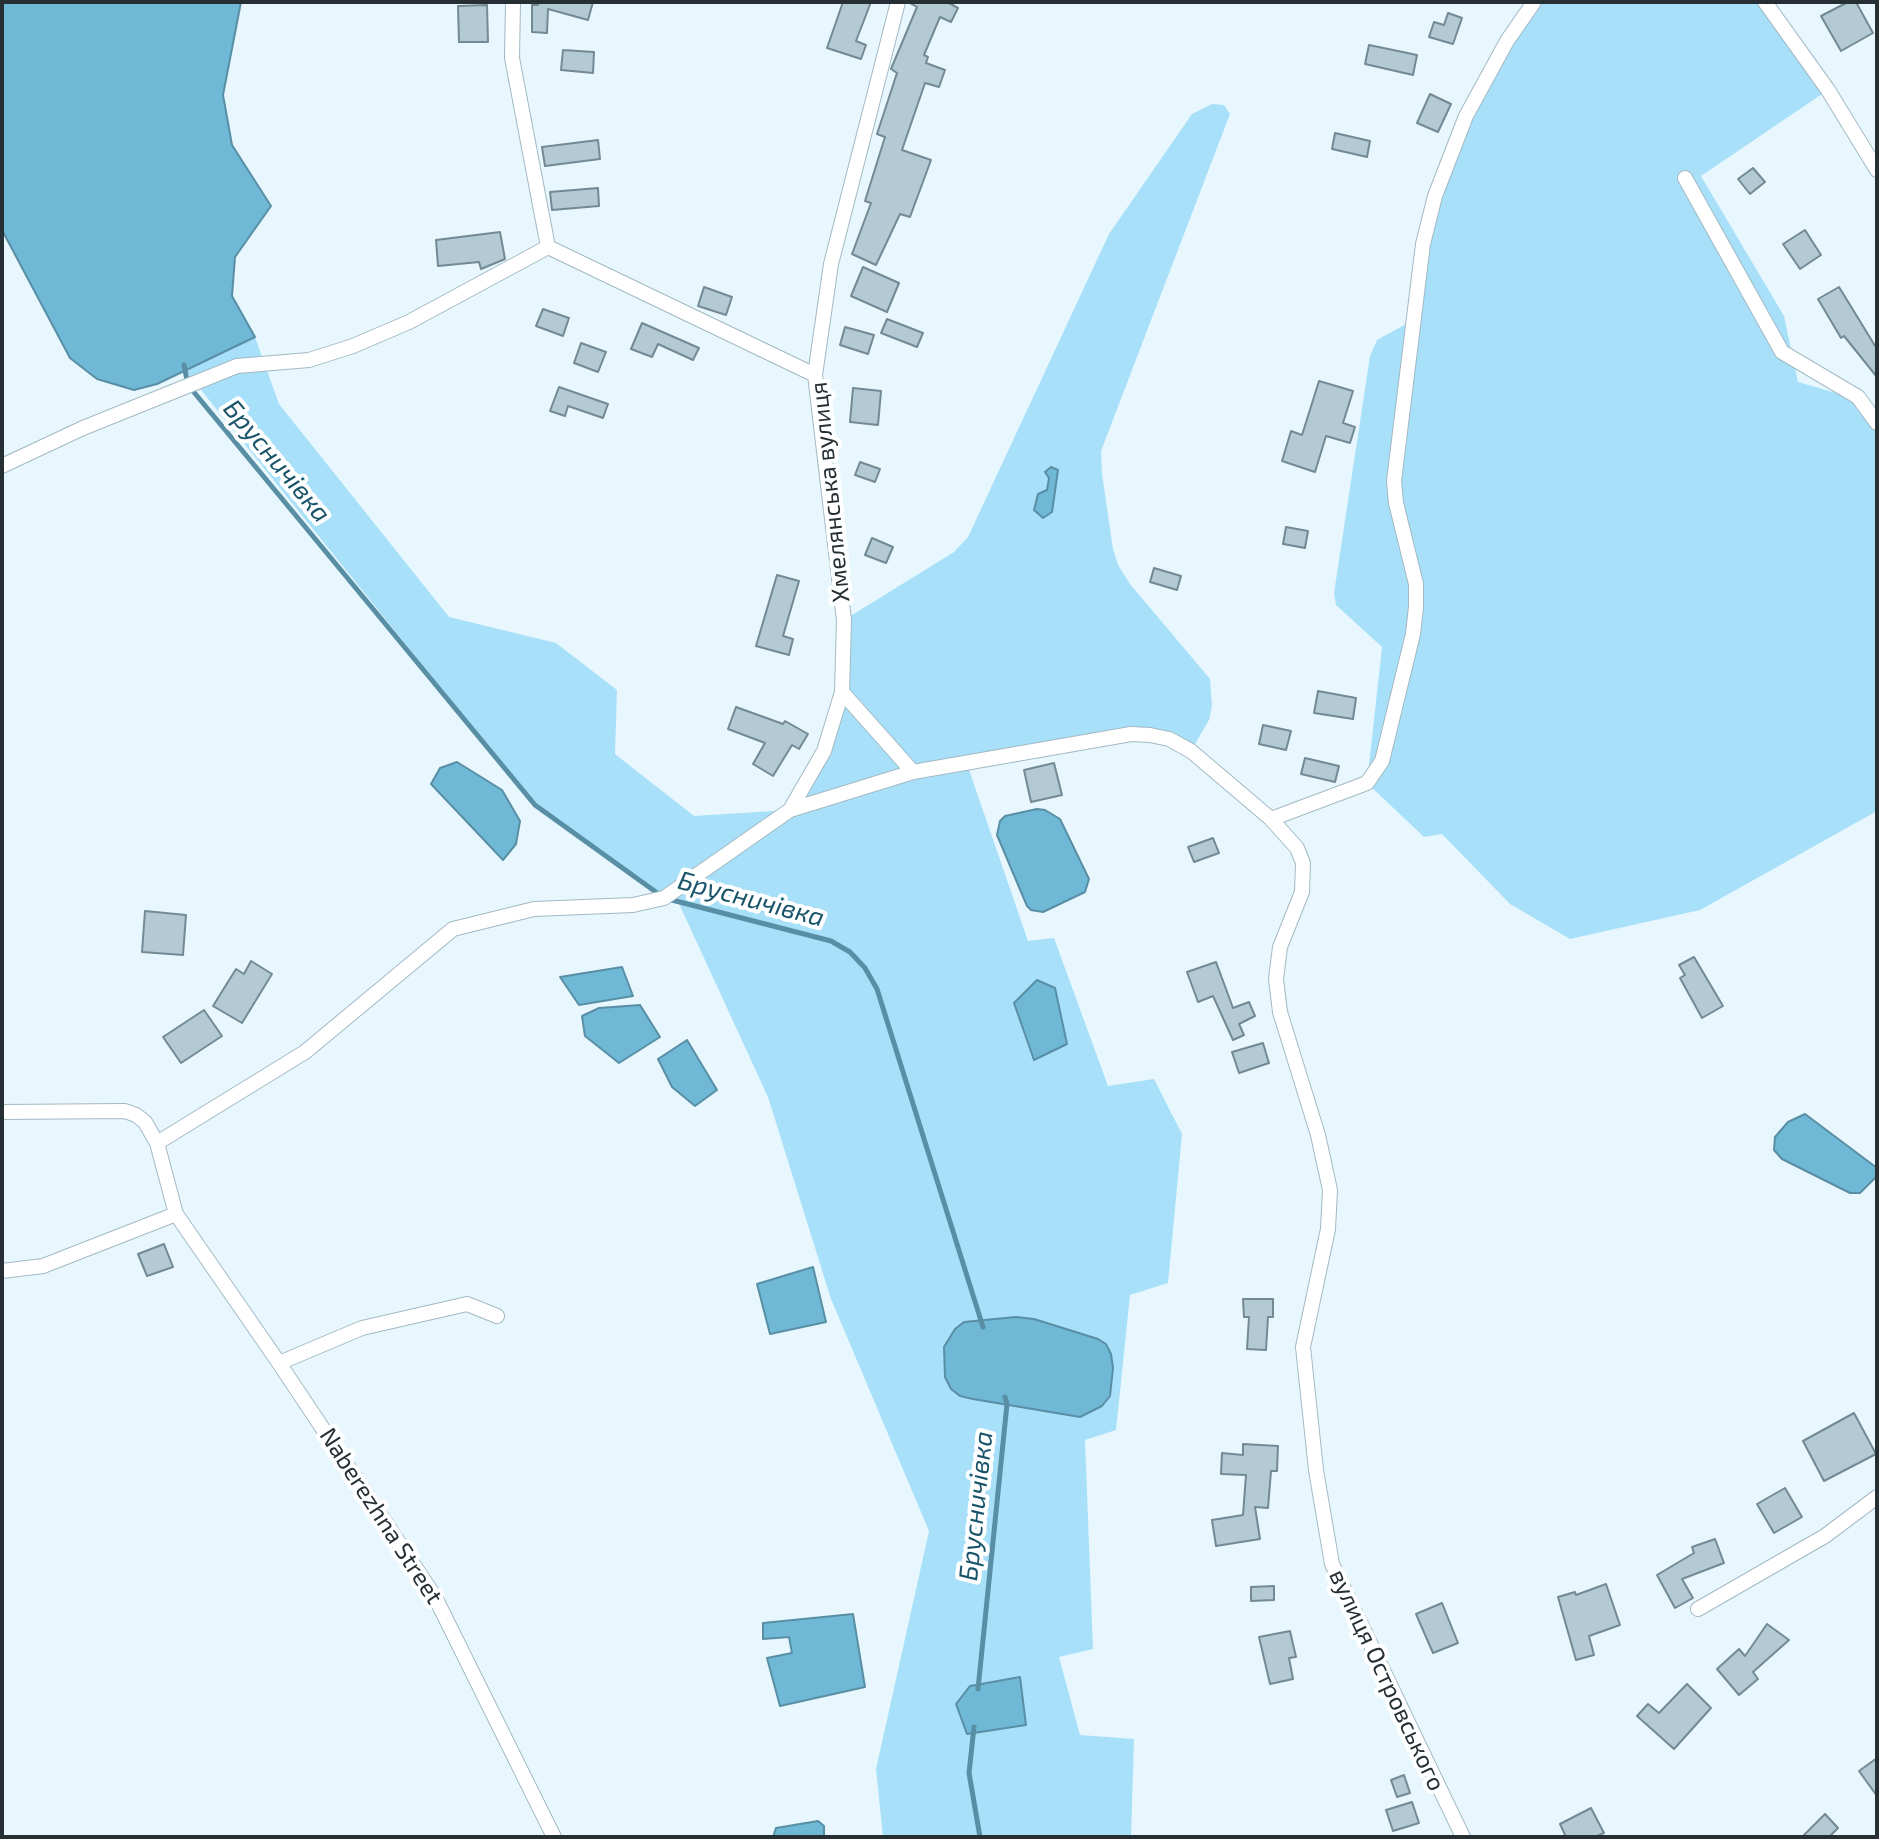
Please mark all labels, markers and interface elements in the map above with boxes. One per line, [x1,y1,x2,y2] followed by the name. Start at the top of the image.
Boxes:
[804,380,856,604] street label: Хмелянська вулиця
[217,393,337,529] water label: Брусничівка
[674,864,828,934] water label: Брусничівка
[313,1423,449,1609] street label: Naberezhna Street
[953,1430,999,1582] water label: Брусничівка
[1323,1565,1451,1795] street label: вулиця Островського

